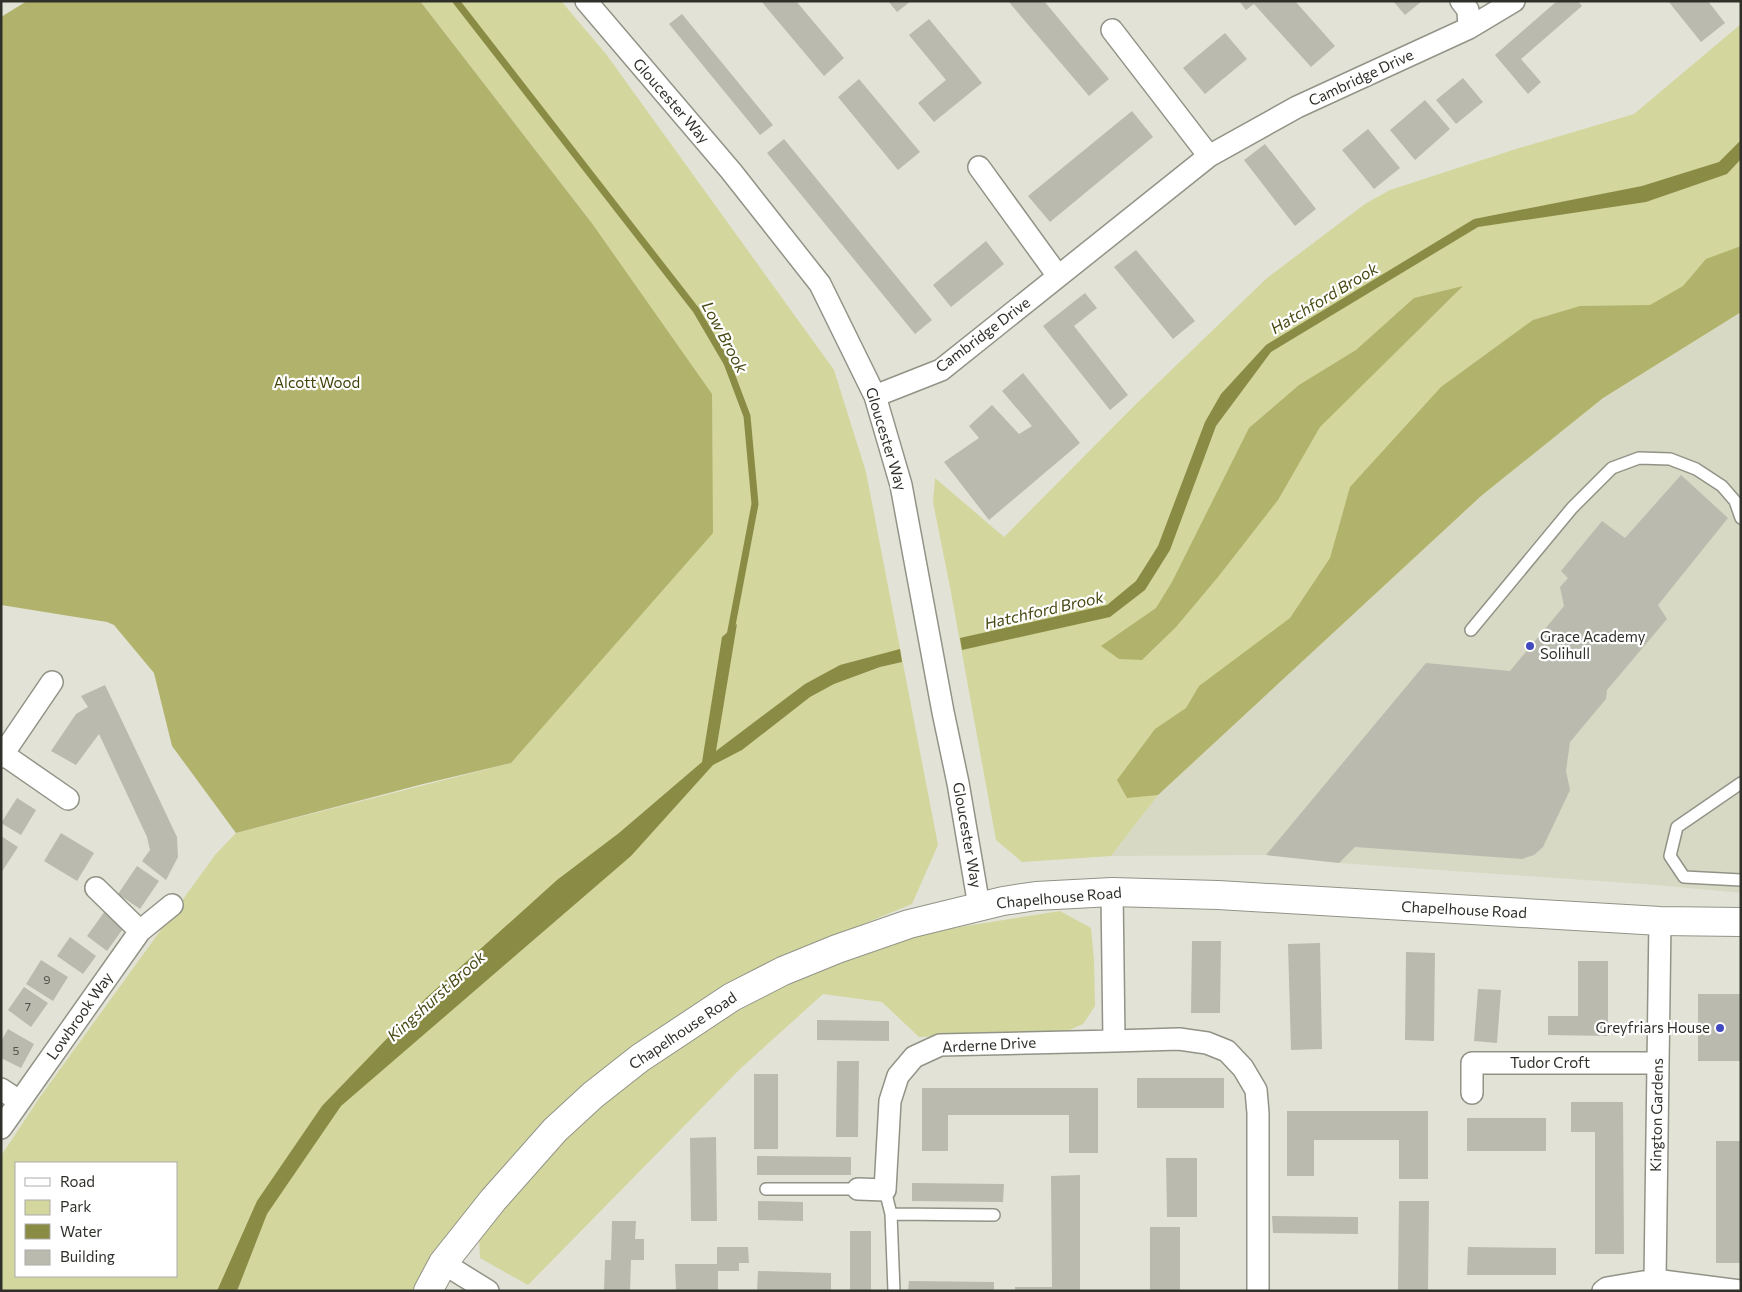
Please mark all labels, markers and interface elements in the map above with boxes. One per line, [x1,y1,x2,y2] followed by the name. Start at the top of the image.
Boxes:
[1305,45,1416,109] street label: Cambridge Drive
[630,54,714,147] street label: Gloucester Way
[1267,258,1381,337] water label: Hatchford Brook
[932,293,1033,376] street label: Cambridge Drive
[699,298,752,376] water label: Low Brook
[274,373,360,391] park label: Alcott Wood
[863,385,911,493] street label: Gloucester Way
[982,586,1106,632] water label: Hatchford Brook
[1540,627,1646,662] place label: Grace Academy Solihull
[1524,640,1536,652] marker: Grace Academy Solihull
[950,781,986,889] street label: Gloucester Way
[995,883,1122,911] street label: Chapelhouse Road
[1401,897,1527,921] street label: Chapelhouse Road
[383,946,489,1045] water label: Kingshurst Brook
[42,968,116,1063] street label: Lowbrook Way
[43,972,51,986] house number: 9
[625,988,740,1073] street label: Chapelhouse Road
[25,999,31,1013] house number: 7
[1595,1018,1710,1036] place label: Greyfriars House
[1714,1022,1726,1034] marker: Greyfriars House
[941,1033,1037,1055] street label: Arderne Drive
[13,1043,20,1057] house number: 5
[1510,1053,1590,1071] street label: Tudor Croft
[1646,1058,1666,1172] street label: Kington Gardens
[15,1162,178,1277] legend
[60,1172,95,1190] text: Road
[60,1197,91,1215] text: Park
[60,1222,102,1240] text: Water
[60,1247,115,1265] text: Building

